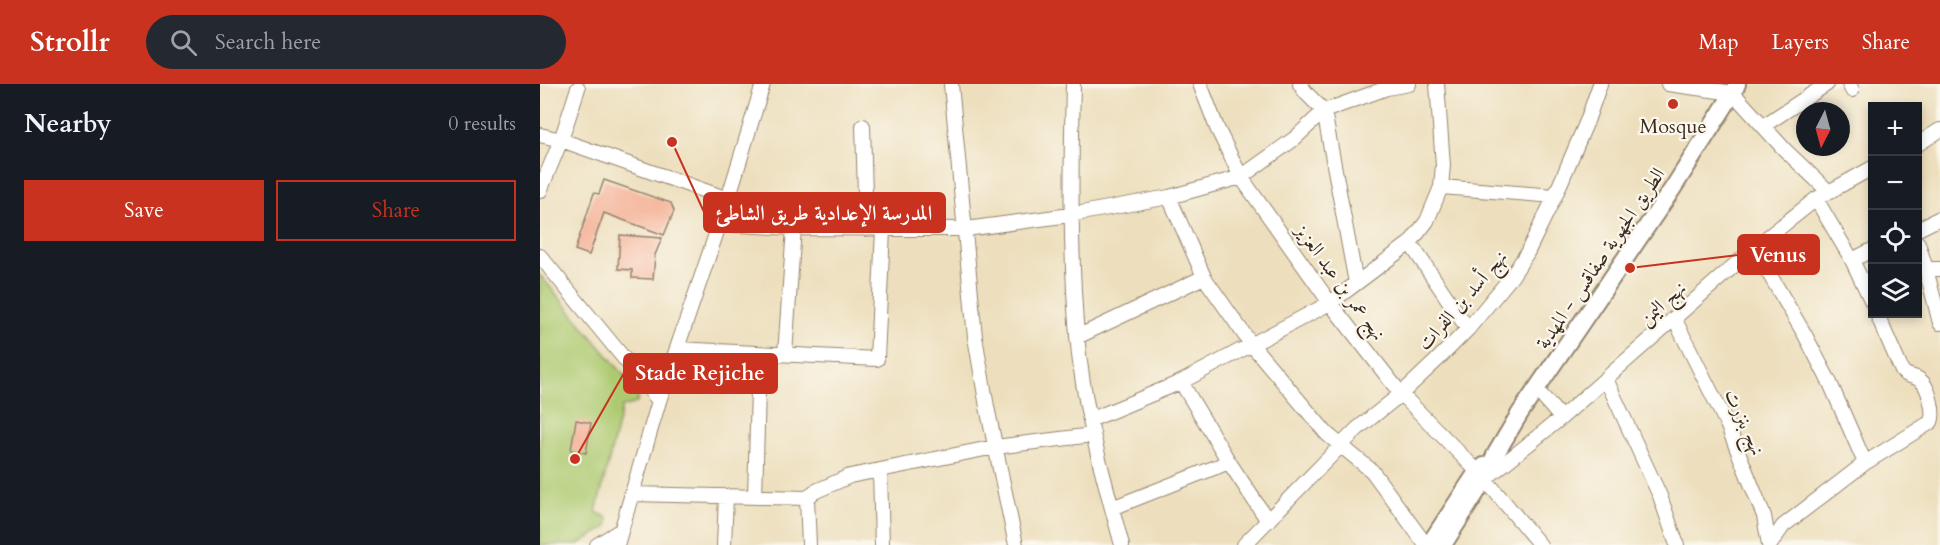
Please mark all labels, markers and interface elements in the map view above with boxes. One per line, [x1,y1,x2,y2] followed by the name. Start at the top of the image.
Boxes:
[146,15,566,69] search box
[30,23,110,61] text: Strollr
[167,26,200,59] icon: search
[215,27,321,57] text: Search here
[1699,28,1739,57] text: Map
[1772,28,1829,57] text: Layers
[1862,28,1910,57] text: Share
[1666,97,1680,111] marker: Mosque
[1796,102,1850,156] north arrow
[1868,102,1922,318] map controls
[1868,102,1922,156] button: +
[24,106,112,141] text: Nearby
[448,110,516,137] text: 0 results
[1639,113,1707,140] place label: Mosque
[1868,156,1922,210] button: −
[1529,162,1671,354] street label: الطريق الجهوية صفاقس - المهدية
[24,180,264,241] button: Save
[276,180,516,241] button: Share
[704,193,945,232] callout: المدرسة الإعدادية طريق الشاطئ
[716,199,932,228] text: المدرسة الإعدادية طريق الشاطئ
[1868,210,1922,264] button: locate
[1285,217,1392,348] street label: نهج عمر بن عبد العزيز
[1738,235,1819,274] callout: Venus
[1750,241,1806,270] text: Venus
[1410,244,1517,359] street label: نهج أسد بن الفرات
[1868,264,1922,318] button: layers
[1633,275,1695,335] street label: نهج اليمن
[624,354,777,393] callout: Stade Rejiche
[635,359,765,388] text: Stade Rejiche
[1714,385,1771,461] street label: نهج بنزرت

